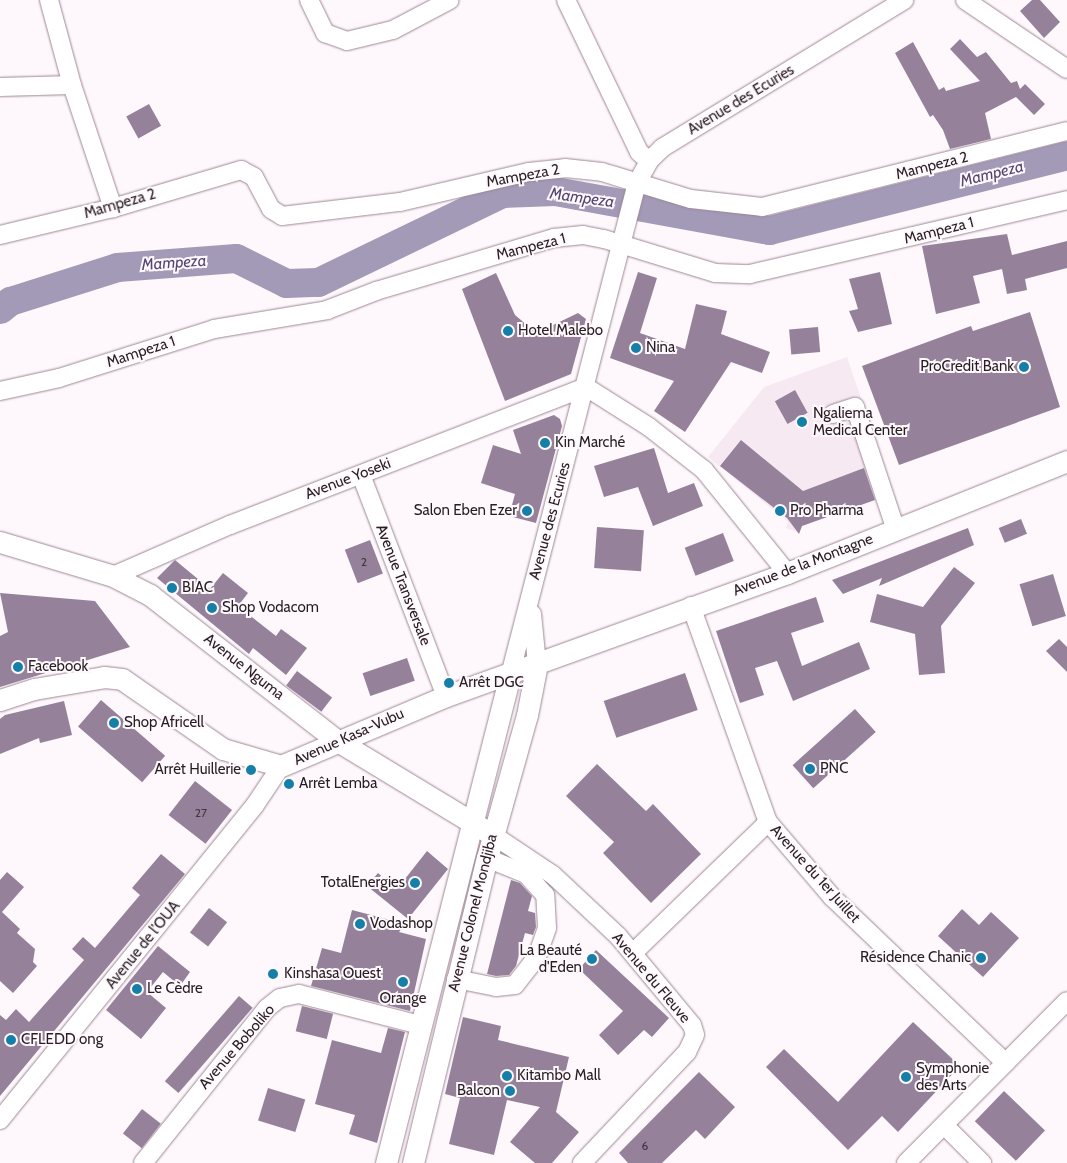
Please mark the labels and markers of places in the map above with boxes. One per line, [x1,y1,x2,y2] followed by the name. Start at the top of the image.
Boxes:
[518,322,603,340] place label: Hotel Malebo
[502,325,514,337] marker: Hotel Malebo
[646,339,675,357] place label: Nina
[630,342,642,354] marker: Nina
[920,358,1014,376] place label: ProCredit Bank
[1018,361,1030,373] marker: ProCredit Bank
[813,404,907,439] place label: Ngaliema Medical Center
[795,415,809,429] marker: Ngaliema Medical Center
[555,434,625,452] place label: Kin Marché
[539,437,551,449] marker: Kin Marché
[414,502,517,520] place label: Salon Eben Ezer
[790,502,864,520] place label: Pro Pharma
[521,505,533,517] marker: Salon Eben Ezer
[774,505,786,517] marker: Pro Pharma
[182,579,213,597] place label: BIAC
[166,582,178,594] marker: BIAC
[222,599,319,617] place label: Shop Vodacom
[206,602,218,614] marker: Shop Vodacom
[28,658,88,676] place label: Facebook
[12,661,24,673] marker: Facebook
[459,674,524,692] place label: Arrêt DGC
[443,677,455,689] marker: Arrêt DGC
[124,714,204,732] place label: Shop Africell
[108,717,120,729] marker: Shop Africell
[820,760,848,778] place label: PNC
[155,761,241,779] place label: Arrêt Huillerie
[804,763,816,775] marker: PNC
[245,764,257,776] marker: Arrêt Huillerie
[299,775,377,793] place label: Arrêt Lemba
[283,778,295,790] marker: Arrêt Lemba
[321,874,405,892] place label: TotalEnergies
[409,877,421,889] marker: TotalEnergies
[370,915,433,933] place label: Vodashop
[354,918,366,930] marker: Vodashop
[520,941,582,976] place label: La Beauté d'Eden
[860,949,971,967] place label: Résidence Chanic
[975,952,987,964] marker: Résidence Chanic
[586,953,598,965] marker: La Beauté d'Eden
[284,965,381,983] place label: Kinshasa Ouest
[266,967,280,981] marker: Kinshasa Ouest
[397,976,409,988] marker: Orange
[147,980,203,998] place label: Le Cèdre
[131,983,143,995] marker: Le Cèdre
[380,990,426,1008] place label: Orange
[21,1031,103,1049] place label: CFLEDD ong
[5,1034,17,1046] marker: CFLEDD ong
[916,1059,989,1094] place label: Symphonie des Arts
[517,1067,601,1085] place label: Kitambo Mall
[501,1070,513,1082] marker: Kitambo Mall
[900,1071,912,1083] marker: Symphonie des Arts
[457,1082,500,1100] place label: Balcon
[504,1085,516,1097] marker: Balcon

